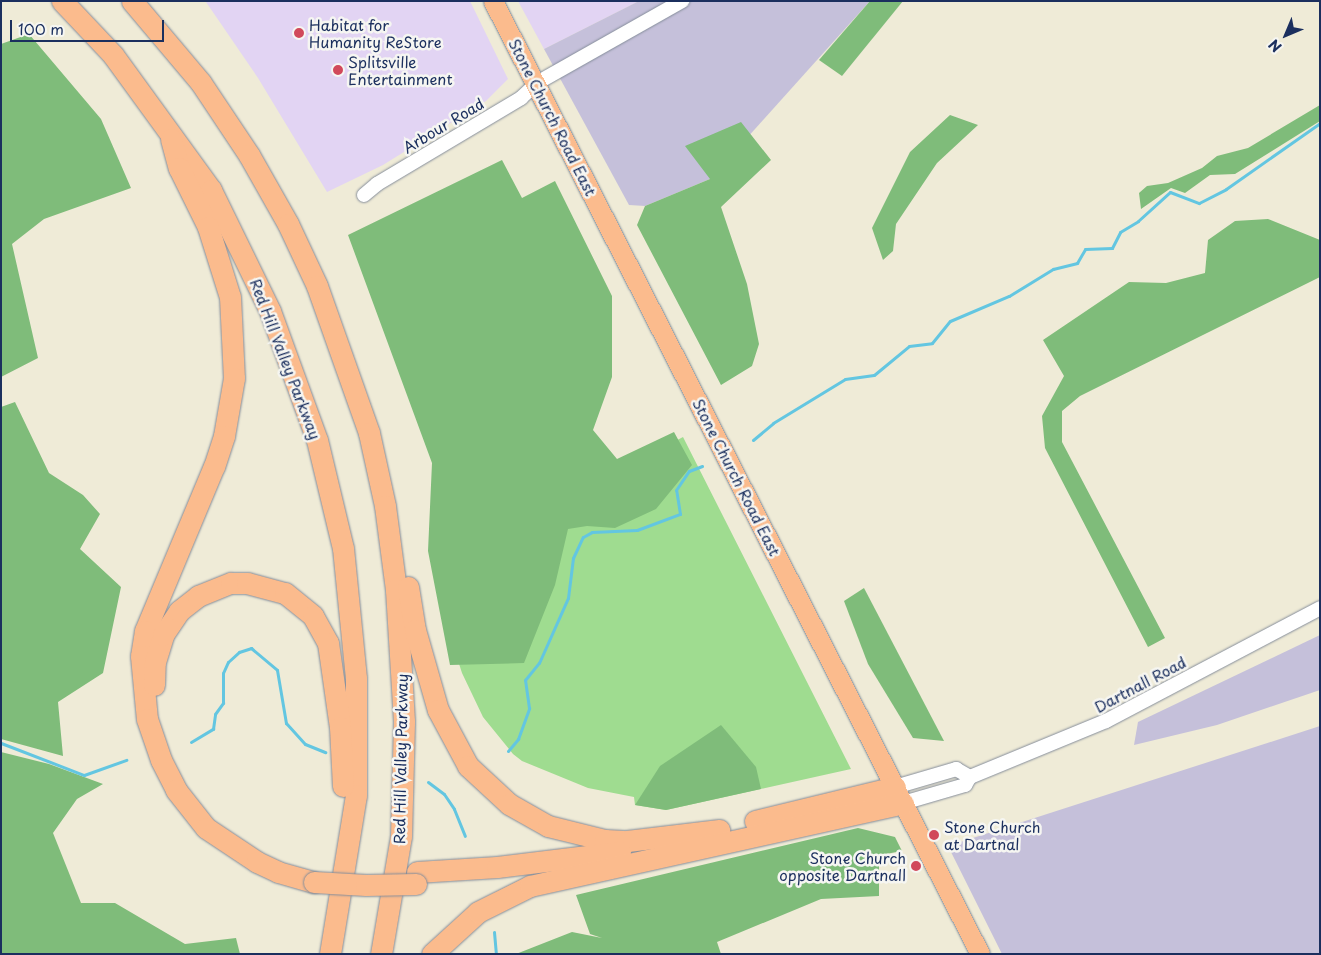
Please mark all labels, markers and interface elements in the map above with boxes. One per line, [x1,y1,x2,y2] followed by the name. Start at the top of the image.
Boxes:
[12,10,166,42] scale bar
[1261,10,1311,60] north arrow
[309,15,442,50] place label: Habitat for Humanity ReStore
[18,17,64,40] text: 100 m
[293,27,305,39] marker: Habitat for Humanity ReStore
[505,35,601,199] street label: Stone Church Road East
[1264,35,1286,57] text: N
[348,52,453,87] place label: Splitsville Entertainment
[332,64,344,76] marker: Splitsville Entertainment
[399,94,487,156] street label: Arbour Road
[247,275,325,443] street label: Red Hill Valley Parkway
[689,395,785,559] street label: Stone Church Road East
[1091,652,1189,716] street label: Dartnall Road
[389,672,411,846] street label: Red Hill Valley Parkway
[944,817,1041,852] place label: Stone Church at Dartnal
[928,829,940,841] marker: Stone Church at Dartnal
[781,848,906,883] place label: Stone Church opposite Dartnall
[910,860,922,872] marker: Stone Church opposite Dartnall

